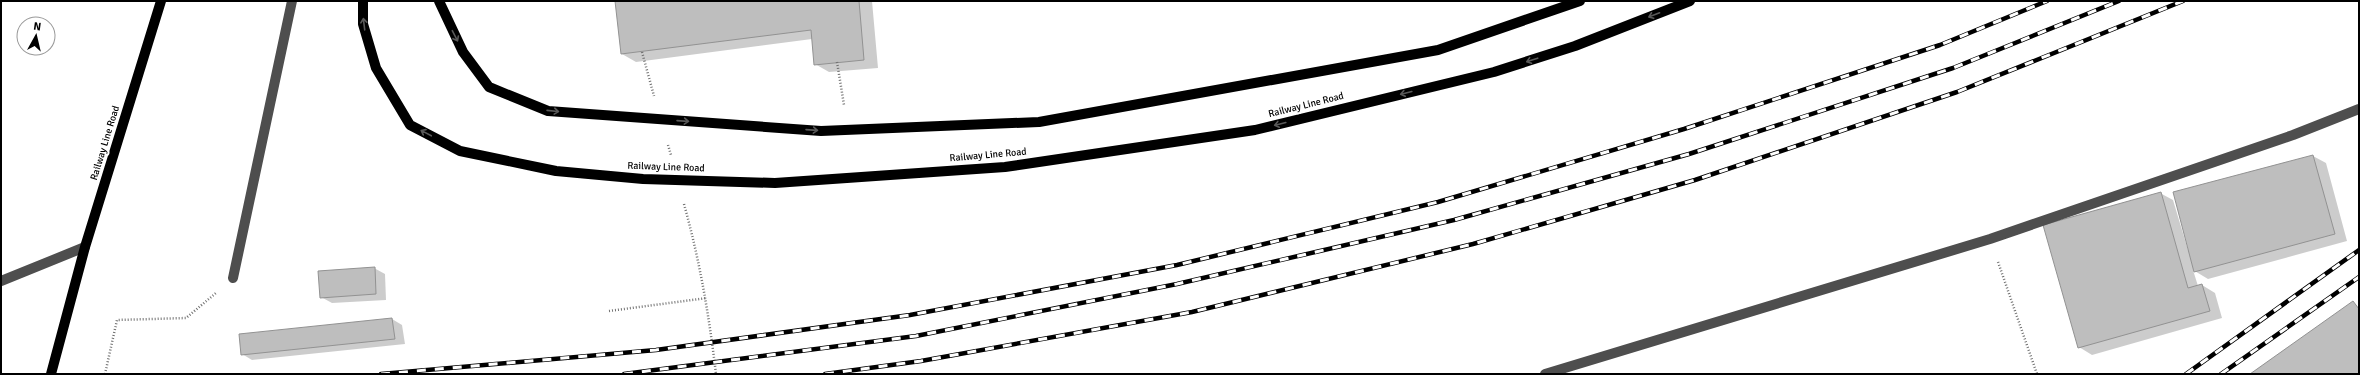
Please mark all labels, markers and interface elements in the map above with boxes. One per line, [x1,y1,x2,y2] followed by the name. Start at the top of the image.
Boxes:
[1648,12,1660,20] one-way arrow
[16,16,56,56] north arrow
[360,17,367,30] one-way arrow
[33,20,42,34] text: N
[452,30,459,42] one-way arrow
[1526,56,1538,64] one-way arrow
[1267,90,1345,120] street label: Railway Line Road
[1400,90,1413,98] one-way arrow
[88,104,122,182] street label: Railway Line Road
[546,107,559,115] one-way arrow
[676,117,689,124] one-way arrow
[1274,121,1287,128] one-way arrow
[805,126,818,134] one-way arrow
[420,129,432,136] one-way arrow
[949,146,1027,164] street label: Railway Line Road
[627,160,705,174] street label: Railway Line Road

